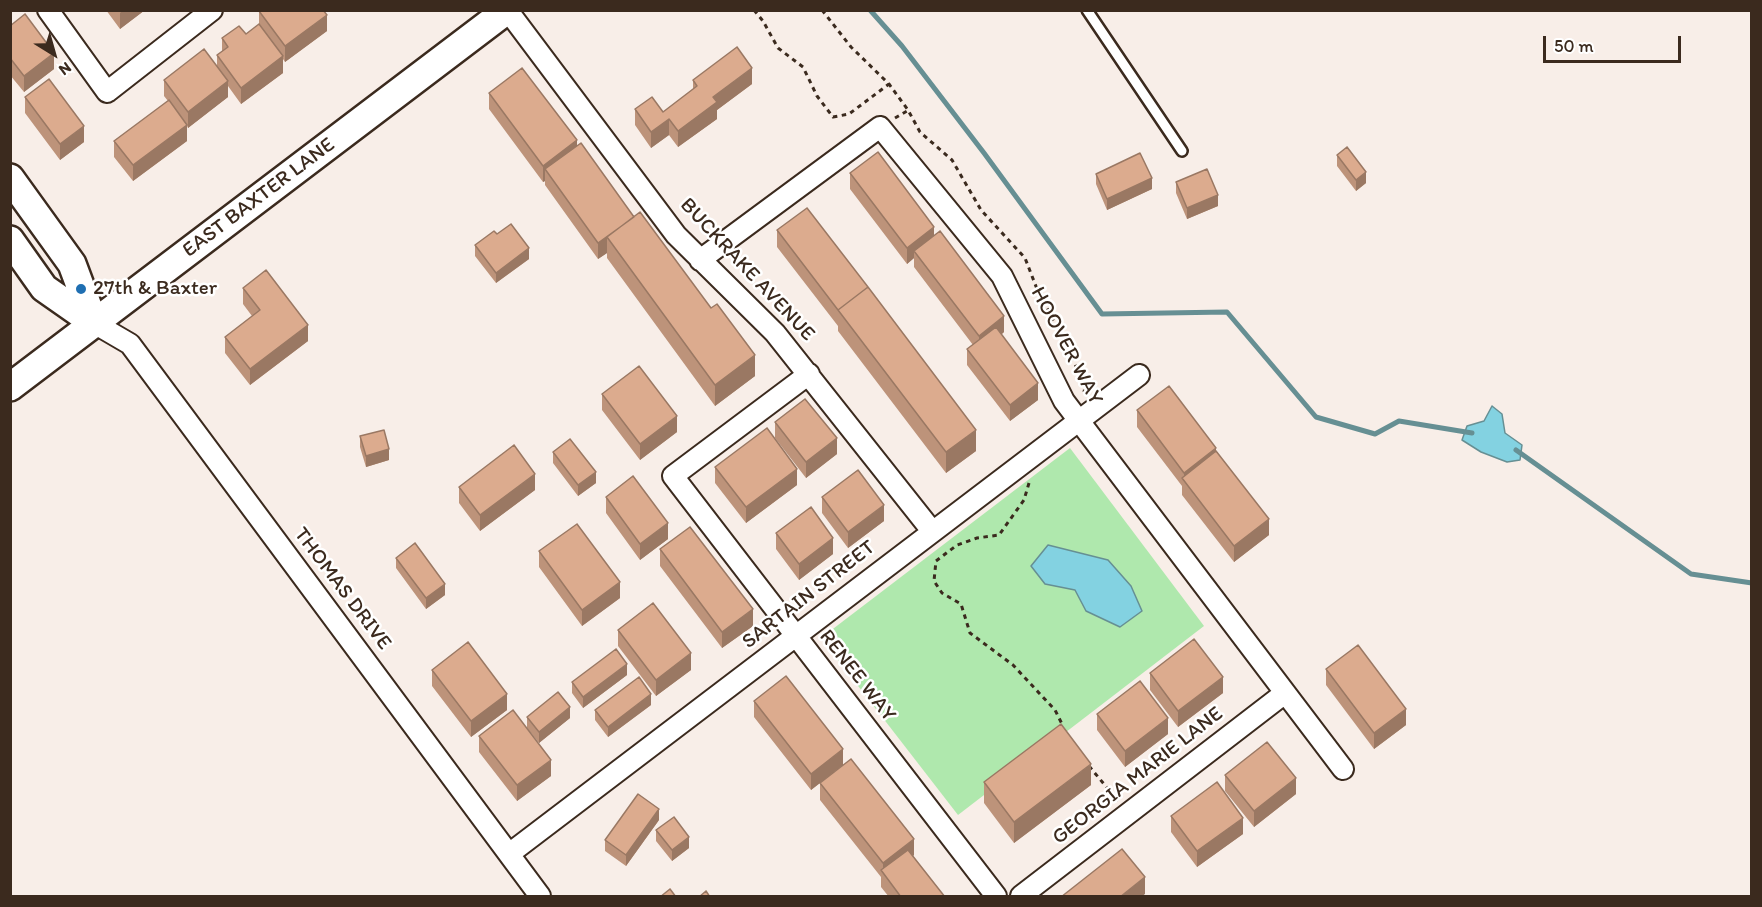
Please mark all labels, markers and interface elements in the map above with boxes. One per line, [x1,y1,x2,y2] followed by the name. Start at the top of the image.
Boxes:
[24,24,84,84] north arrow
[1546,24,1684,62] scale bar
[1554,35,1594,57] text: 50 m
[55,58,75,80] text: N
[178,133,340,263] street label: EAST BAXTER LANE
[674,193,820,347] street label: BUCKRAKE AVENUE
[93,276,217,302] place label: 27th & Baxter
[74,282,88,296] marker: 27th & Baxter
[1024,283,1108,409] street label: HOOVER WAY
[288,523,396,655] street label: THOMAS DRIVE
[737,535,881,655] street label: SARTAIN STREET
[813,625,901,727] street label: RENEE WAY
[1048,702,1228,850] street label: GEORGIA MARIE LANE

